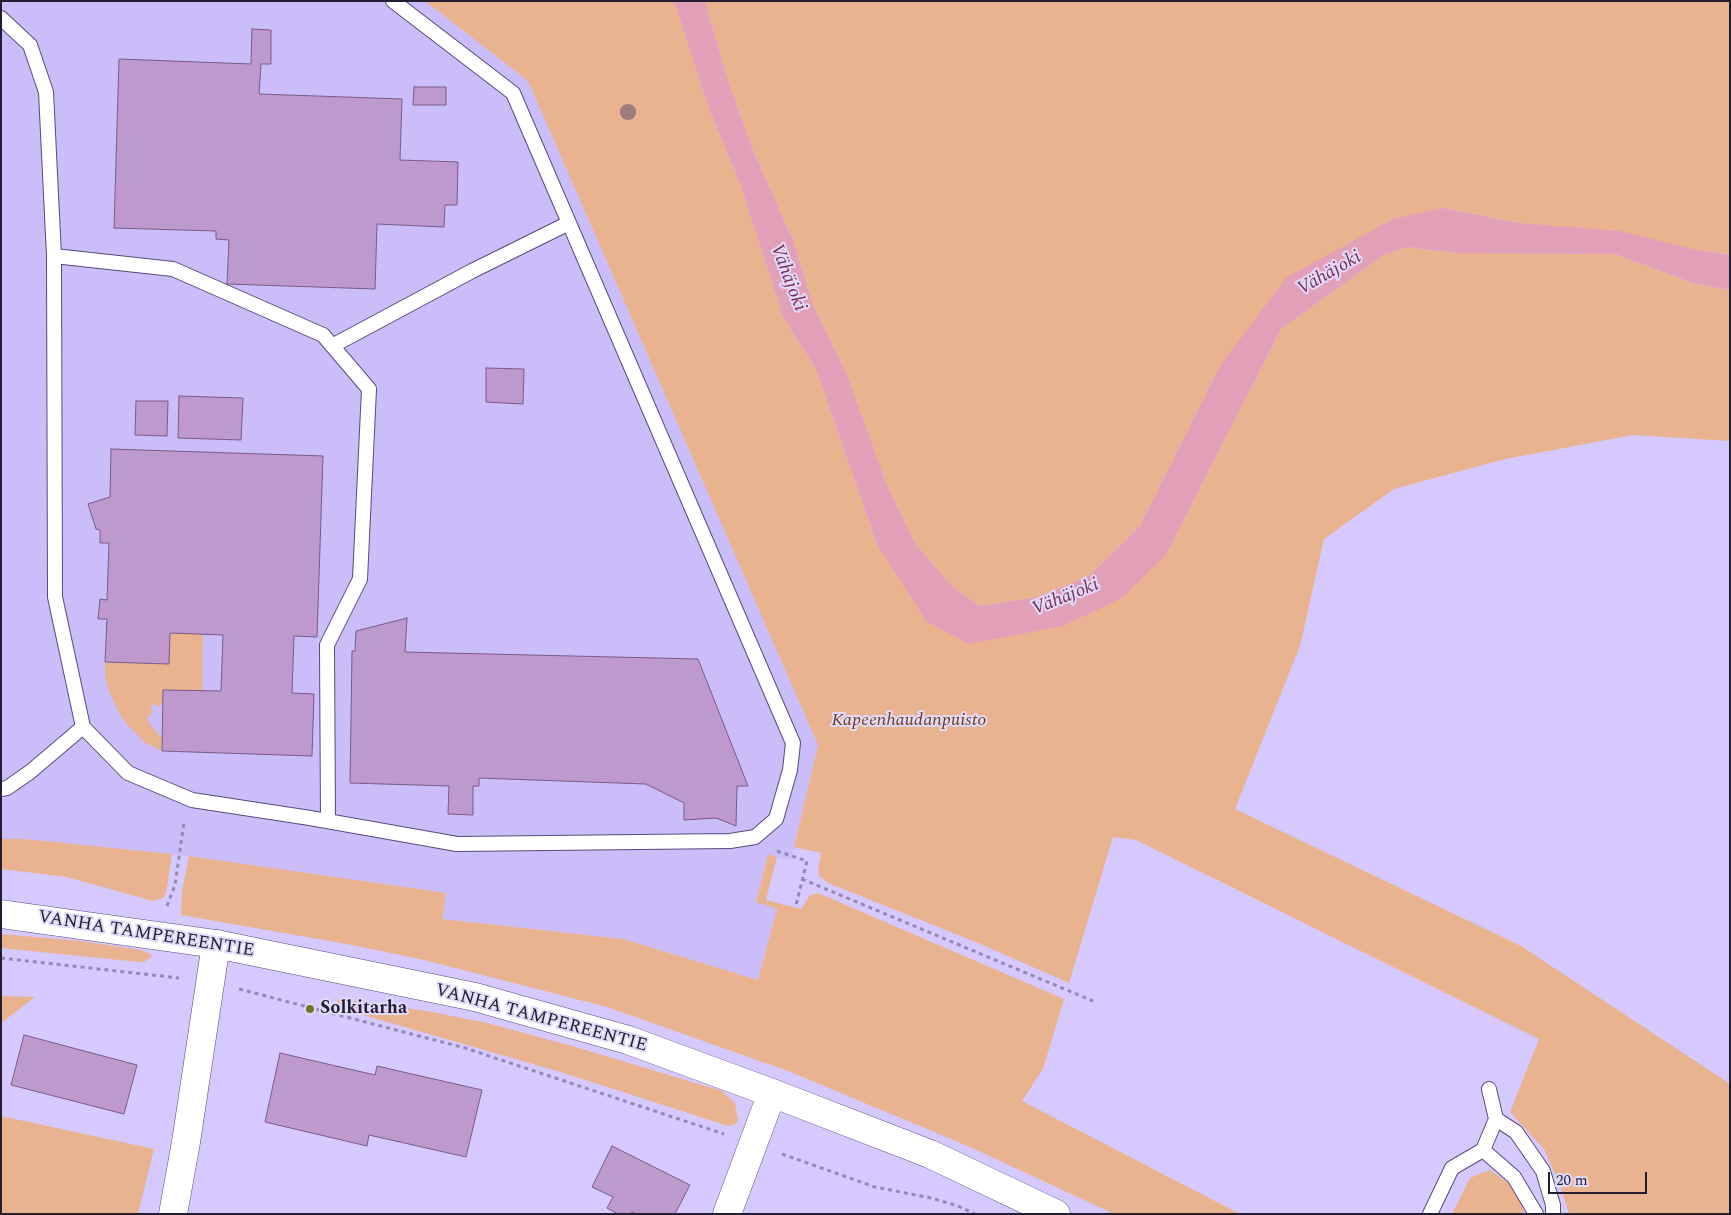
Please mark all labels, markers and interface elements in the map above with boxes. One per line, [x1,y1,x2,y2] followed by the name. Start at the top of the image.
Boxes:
[764,241,810,315] water label: Vähäjoki
[1294,247,1366,301] water label: Vähäjoki
[1029,574,1103,622] water label: Vähäjoki
[831,710,987,732] park label: Kapeenhaudanpuisto
[36,907,256,963] street label: VANHA TAMPEREENTIE
[433,980,649,1058] street label: VANHA TAMPEREENTIE
[320,998,407,1020] place label: Solkitarha
[304,1003,316,1015] marker: Solkitarha
[1551,1162,1650,1194] scale bar
[1556,1169,1588,1192] text: 20 m

